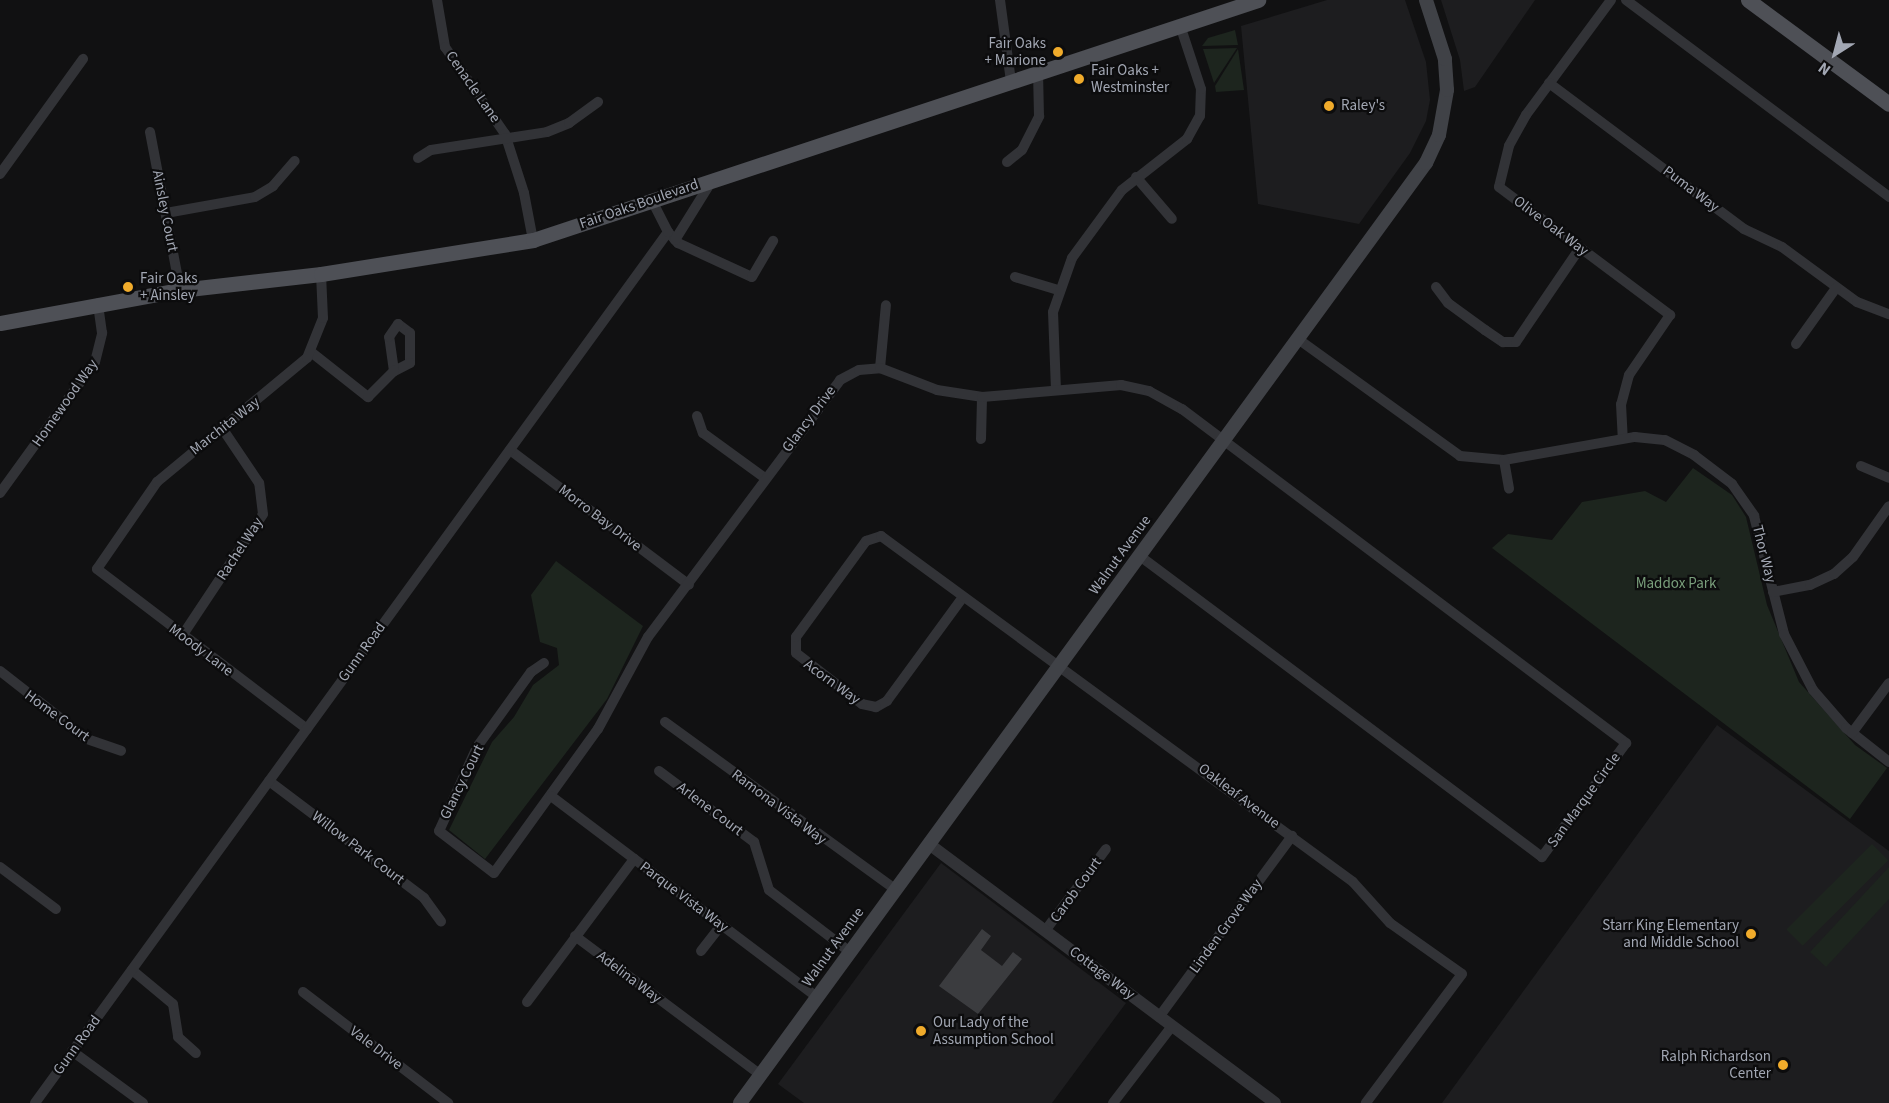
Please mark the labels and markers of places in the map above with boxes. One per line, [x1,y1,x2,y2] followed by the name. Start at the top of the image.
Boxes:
[984,34,1046,69] place label: Fair Oaks + Marione
[1051,45,1065,59] marker: Fair Oaks + Marione
[1091,61,1169,96] place label: Fair Oaks + Westminster
[1072,72,1086,86] marker: Fair Oaks + Westminster
[1341,97,1385,115] place label: Raley's
[1322,99,1336,113] marker: Raley's
[140,269,198,304] place label: Fair Oaks + Ainsley
[121,280,135,294] marker: Fair Oaks + Ainsley
[1602,916,1739,951] place label: Starr King Elementary and Middle School
[1744,927,1758,941] marker: Starr King Elementary and Middle School
[933,1013,1054,1048] place label: Our Lady of the Assumption School
[914,1024,928,1038] marker: Our Lady of the Assumption School
[1661,1047,1771,1082] place label: Ralph Richardson Center
[1776,1058,1790,1072] marker: Ralph Richardson Center

